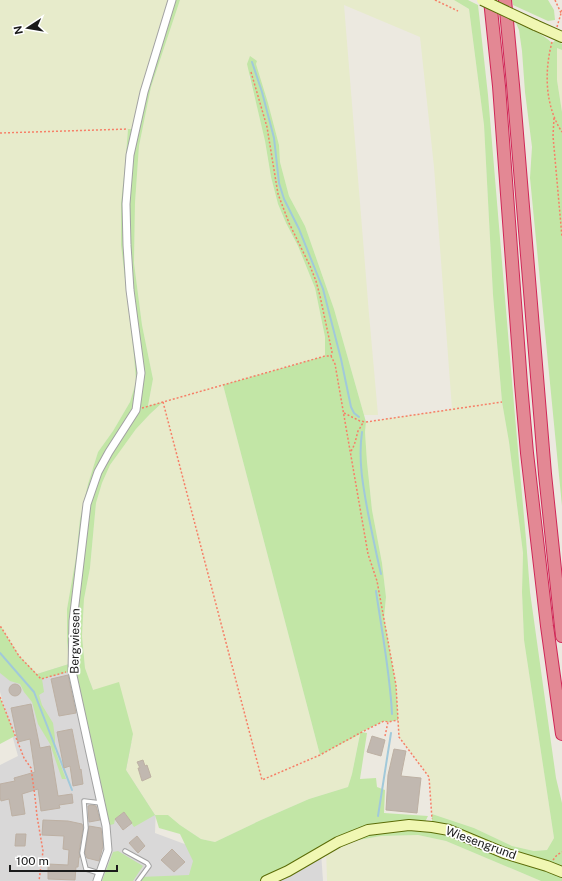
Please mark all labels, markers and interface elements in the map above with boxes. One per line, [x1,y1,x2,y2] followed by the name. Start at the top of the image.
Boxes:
[8,8,48,48] north arrow
[11,25,25,36] text: N
[67,608,83,674] street label: Bergwiesen
[444,824,518,862] street label: Wiesengrund
[10,847,117,873] scale bar
[16,854,49,868] text: 100 m

